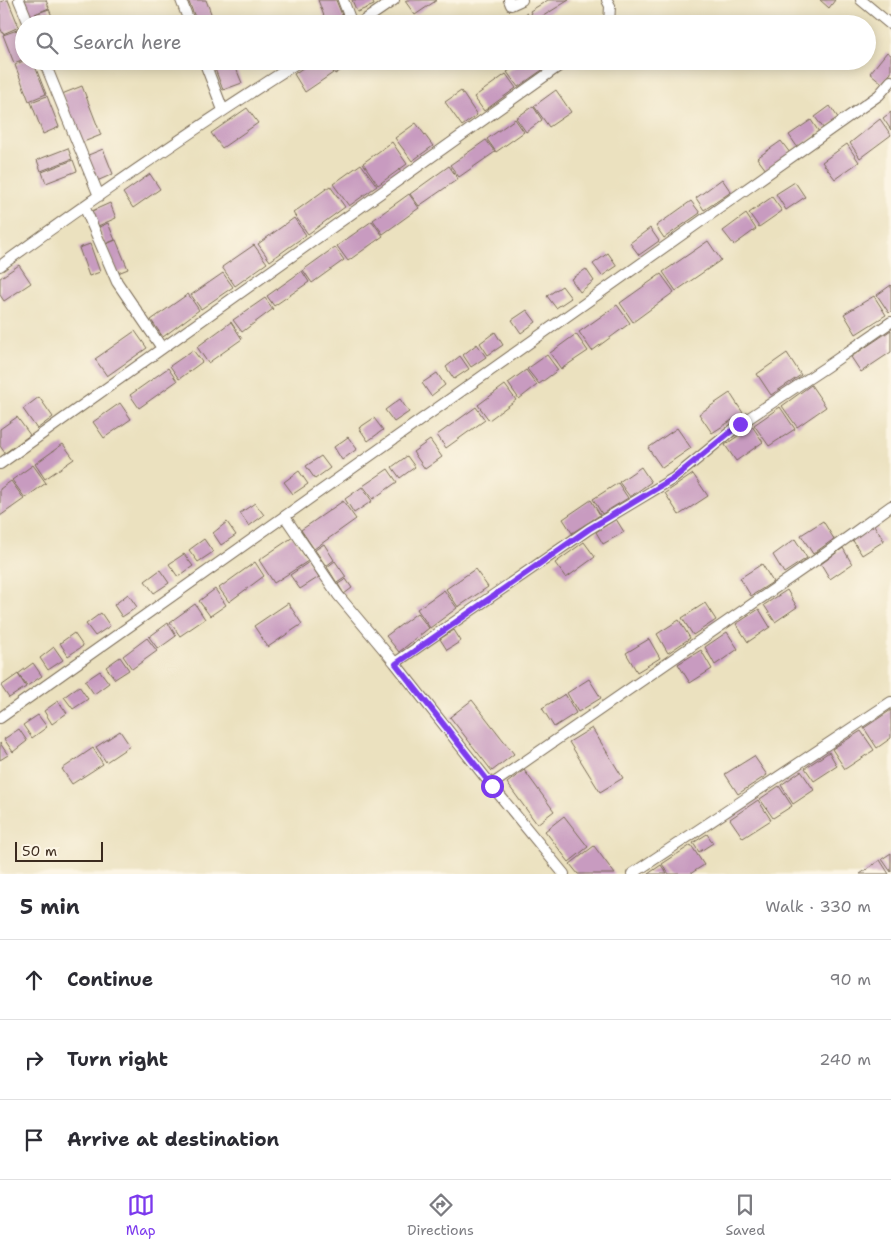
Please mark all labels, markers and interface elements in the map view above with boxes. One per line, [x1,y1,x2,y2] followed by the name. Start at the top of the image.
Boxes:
[15,15,876,70] search box
[33,29,61,57] icon: search
[73,30,182,55] text: Search here
[729,413,752,436] route end
[481,775,504,798] route start
[15,839,102,862] scale bar
[22,842,57,860] text: 50 m
[20,893,80,921] text: 5 min
[765,896,871,917] text: Walk · 330 m
[20,966,48,994] icon: ahead
[67,967,153,992] text: Continue
[830,969,871,990] text: 90 m
[20,1046,48,1074] icon: right
[67,1047,168,1072] text: Turn right
[819,1049,871,1070] text: 240 m
[20,1126,48,1154] icon: arrive
[67,1127,279,1152] text: Arrive at destination
[126,1191,156,1239] tab: Map
[407,1191,474,1239] tab: Directions
[726,1191,765,1239] tab: Saved

